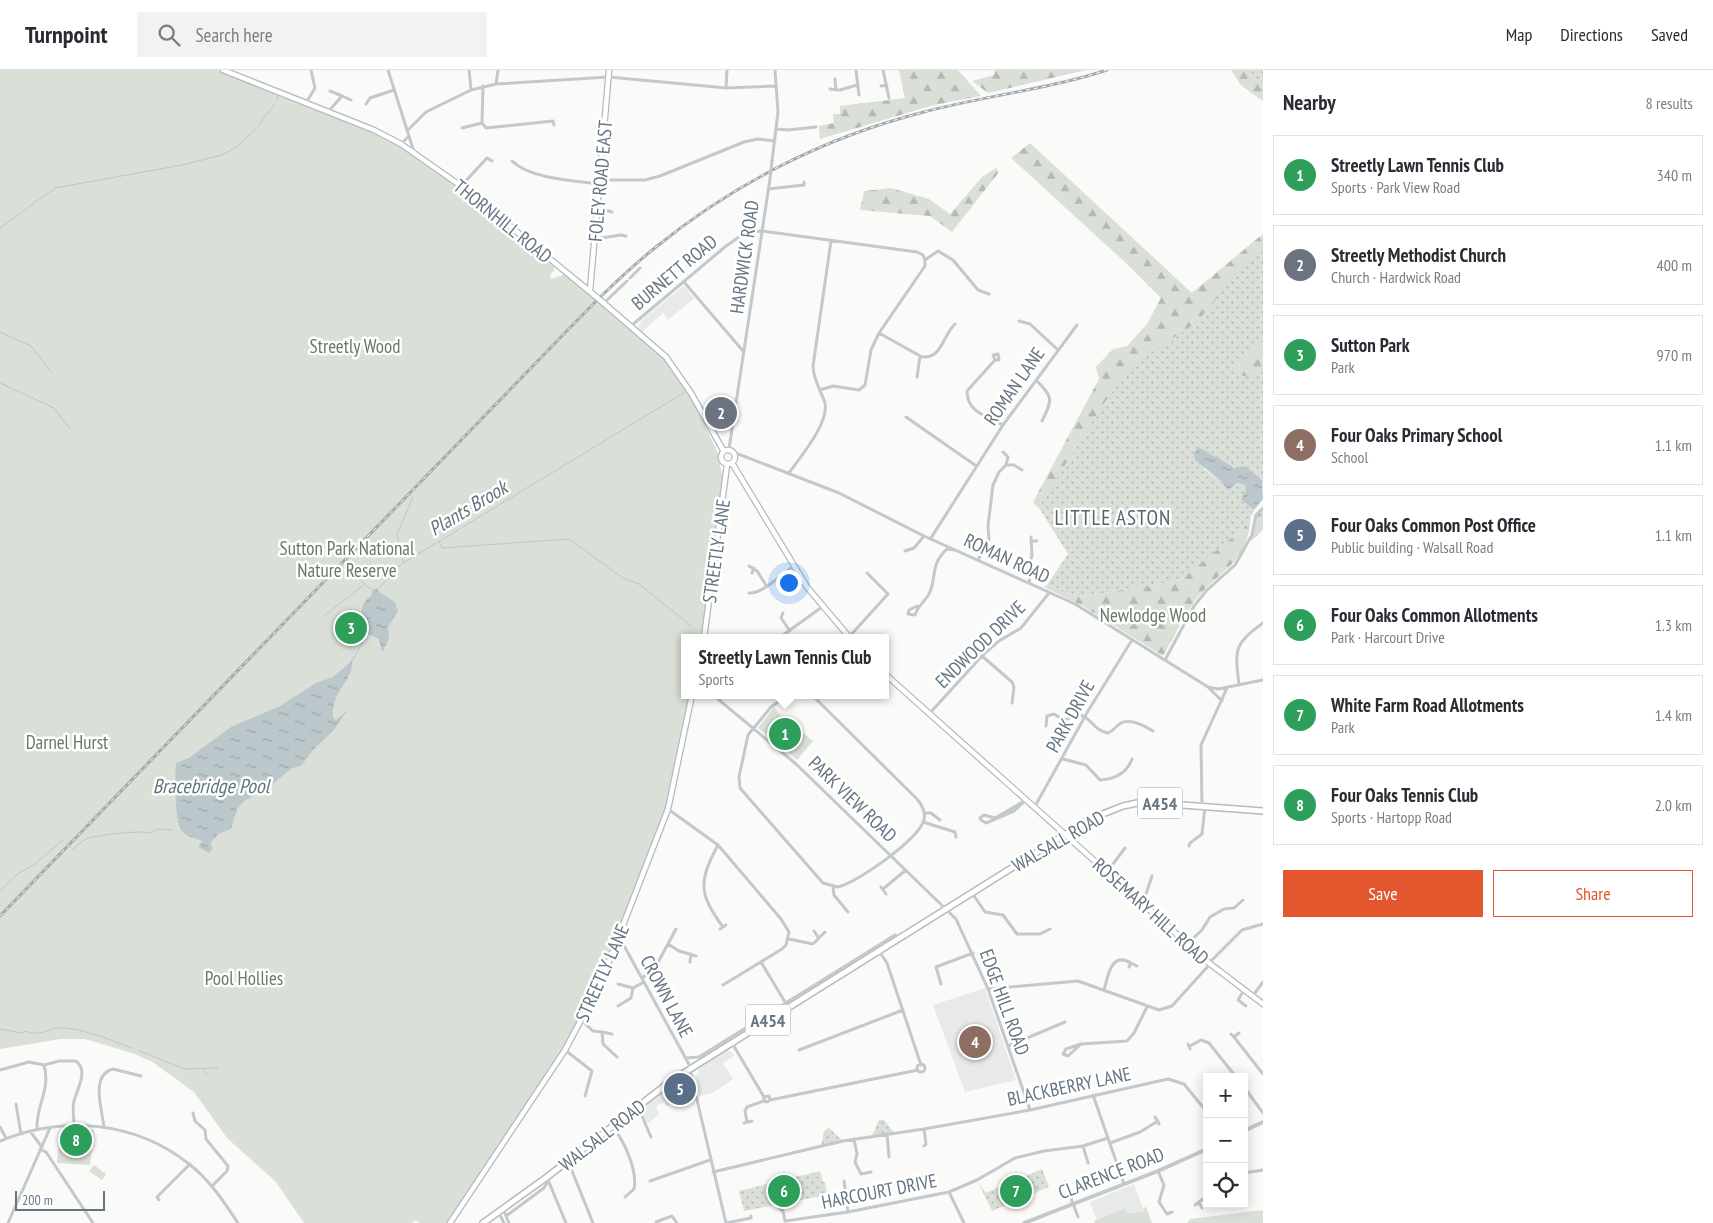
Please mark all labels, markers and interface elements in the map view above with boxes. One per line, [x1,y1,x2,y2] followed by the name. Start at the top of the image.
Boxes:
[137,12,487,57] search box
[25,19,107,50] text: Turnpoint
[155,21,183,49] icon: search
[195,23,273,47] text: Search here
[1506,23,1532,46] text: Map
[1560,23,1623,46] text: Directions
[1651,23,1688,46] text: Saved
[1283,89,1336,116] text: Nearby
[1646,93,1693,113] text: 8 results
[583,119,617,243] street label: FOLEY ROAD EAST
[1331,153,1504,177] text: Streetly Lawn Tennis Club
[1296,165,1304,185] text: 1
[1657,165,1692,185] text: 340 m
[449,174,557,268] street label: THORNHILL ROAD
[1331,177,1460,197] text: Sports · Park View Road
[724,199,764,315] street label: HARDWICK ROAD
[626,229,722,315] street label: BURNETT ROAD
[1331,243,1506,267] text: Streetly Methodist Church
[1296,255,1304,275] text: 2
[1657,255,1692,275] text: 400 m
[1331,267,1461,287] text: Church · Hardwick Road
[1331,333,1410,357] text: Sutton Park
[310,334,400,358] park label: Streetly Wood
[978,342,1050,430] street label: ROMAN LANE
[1296,345,1304,365] text: 3
[1657,345,1692,365] text: 970 m
[1331,357,1355,377] text: Park
[705,394,737,432] pin: 2
[1331,423,1502,447] text: Four Oaks Primary School
[1296,435,1304,455] text: 4
[1655,435,1692,455] text: 1.1 km
[1331,447,1368,467] text: School
[424,473,514,542] water label: Plants Brook
[697,498,735,604] street label: STREETLY LANE
[1055,504,1171,531] district label: LITTLE ASTON
[1331,513,1536,537] text: Four Oaks Common Post Office
[1296,525,1304,545] text: 5
[1655,525,1692,545] text: 1.1 km
[960,528,1054,588] street label: ROMAN ROAD
[280,536,415,582] park label: Sutton Park National Nature Reserve
[1331,537,1493,557] text: Public building · Walsall Road
[776,570,802,596] your location
[930,595,1030,693] street label: ENDWOOD DRIVE
[1100,603,1206,627] park label: Newlodge Wood
[1331,603,1538,627] text: Four Oaks Common Allotments
[335,609,367,647] pin: 3
[1296,615,1304,635] text: 6
[1655,615,1692,635] text: 1.3 km
[1331,627,1445,647] text: Park · Harcourt Drive
[681,634,889,699] popup
[699,645,871,669] text: Streetly Lawn Tennis Club
[699,669,734,689] text: Sports
[1040,676,1100,756] street label: PARK DRIVE
[1331,693,1524,717] text: White Farm Road Allotments
[1296,705,1304,725] text: 7
[1655,705,1692,725] text: 1.4 km
[769,715,801,753] pin: 1
[1331,717,1355,737] text: Park
[26,730,109,754] park label: Darnel Hurst
[804,751,902,847] street label: PARK VIEW ROAD
[153,773,272,799] water label: Bracebridge Pool
[1331,783,1478,807] text: Four Oaks Tennis Club
[1138,788,1182,818] road number: A454
[1296,795,1304,815] text: 8
[1655,795,1692,815] text: 2.0 km
[1007,805,1109,877] street label: WALSALL ROAD
[1331,807,1452,827] text: Sports · Hartopp Road
[1088,852,1214,970] street label: ROSEMARY HILL ROAD
[1283,870,1483,917] button: Save
[1493,870,1693,917] button: Share
[570,920,634,1026] street label: STREETLY LANE
[975,946,1035,1058] street label: EDGE HILL ROAD
[635,951,699,1041] street label: CROWN LANE
[205,966,283,990] park label: Pool Hollies
[746,1004,790,1036] road number: A454
[959,1023,991,1061] pin: 4
[1005,1061,1133,1111] street label: BLACKBERRY LANE
[664,1070,696,1108] pin: 5
[1203,1073,1248,1208] map controls
[1203,1073,1248,1118] button: +
[554,1094,650,1176] street label: WALSALL ROAD
[1203,1118,1248,1163] button: −
[60,1121,92,1159] pin: 8
[1055,1142,1167,1204] street label: CLARENCE ROAD
[1203,1163,1248,1208] button: locate
[819,1168,939,1214] street label: HARCOURT DRIVE
[768,1172,800,1210] pin: 6
[1000,1172,1032,1210] pin: 7
[15,1188,105,1211] scale bar
[22,1191,53,1209] text: 200 m

